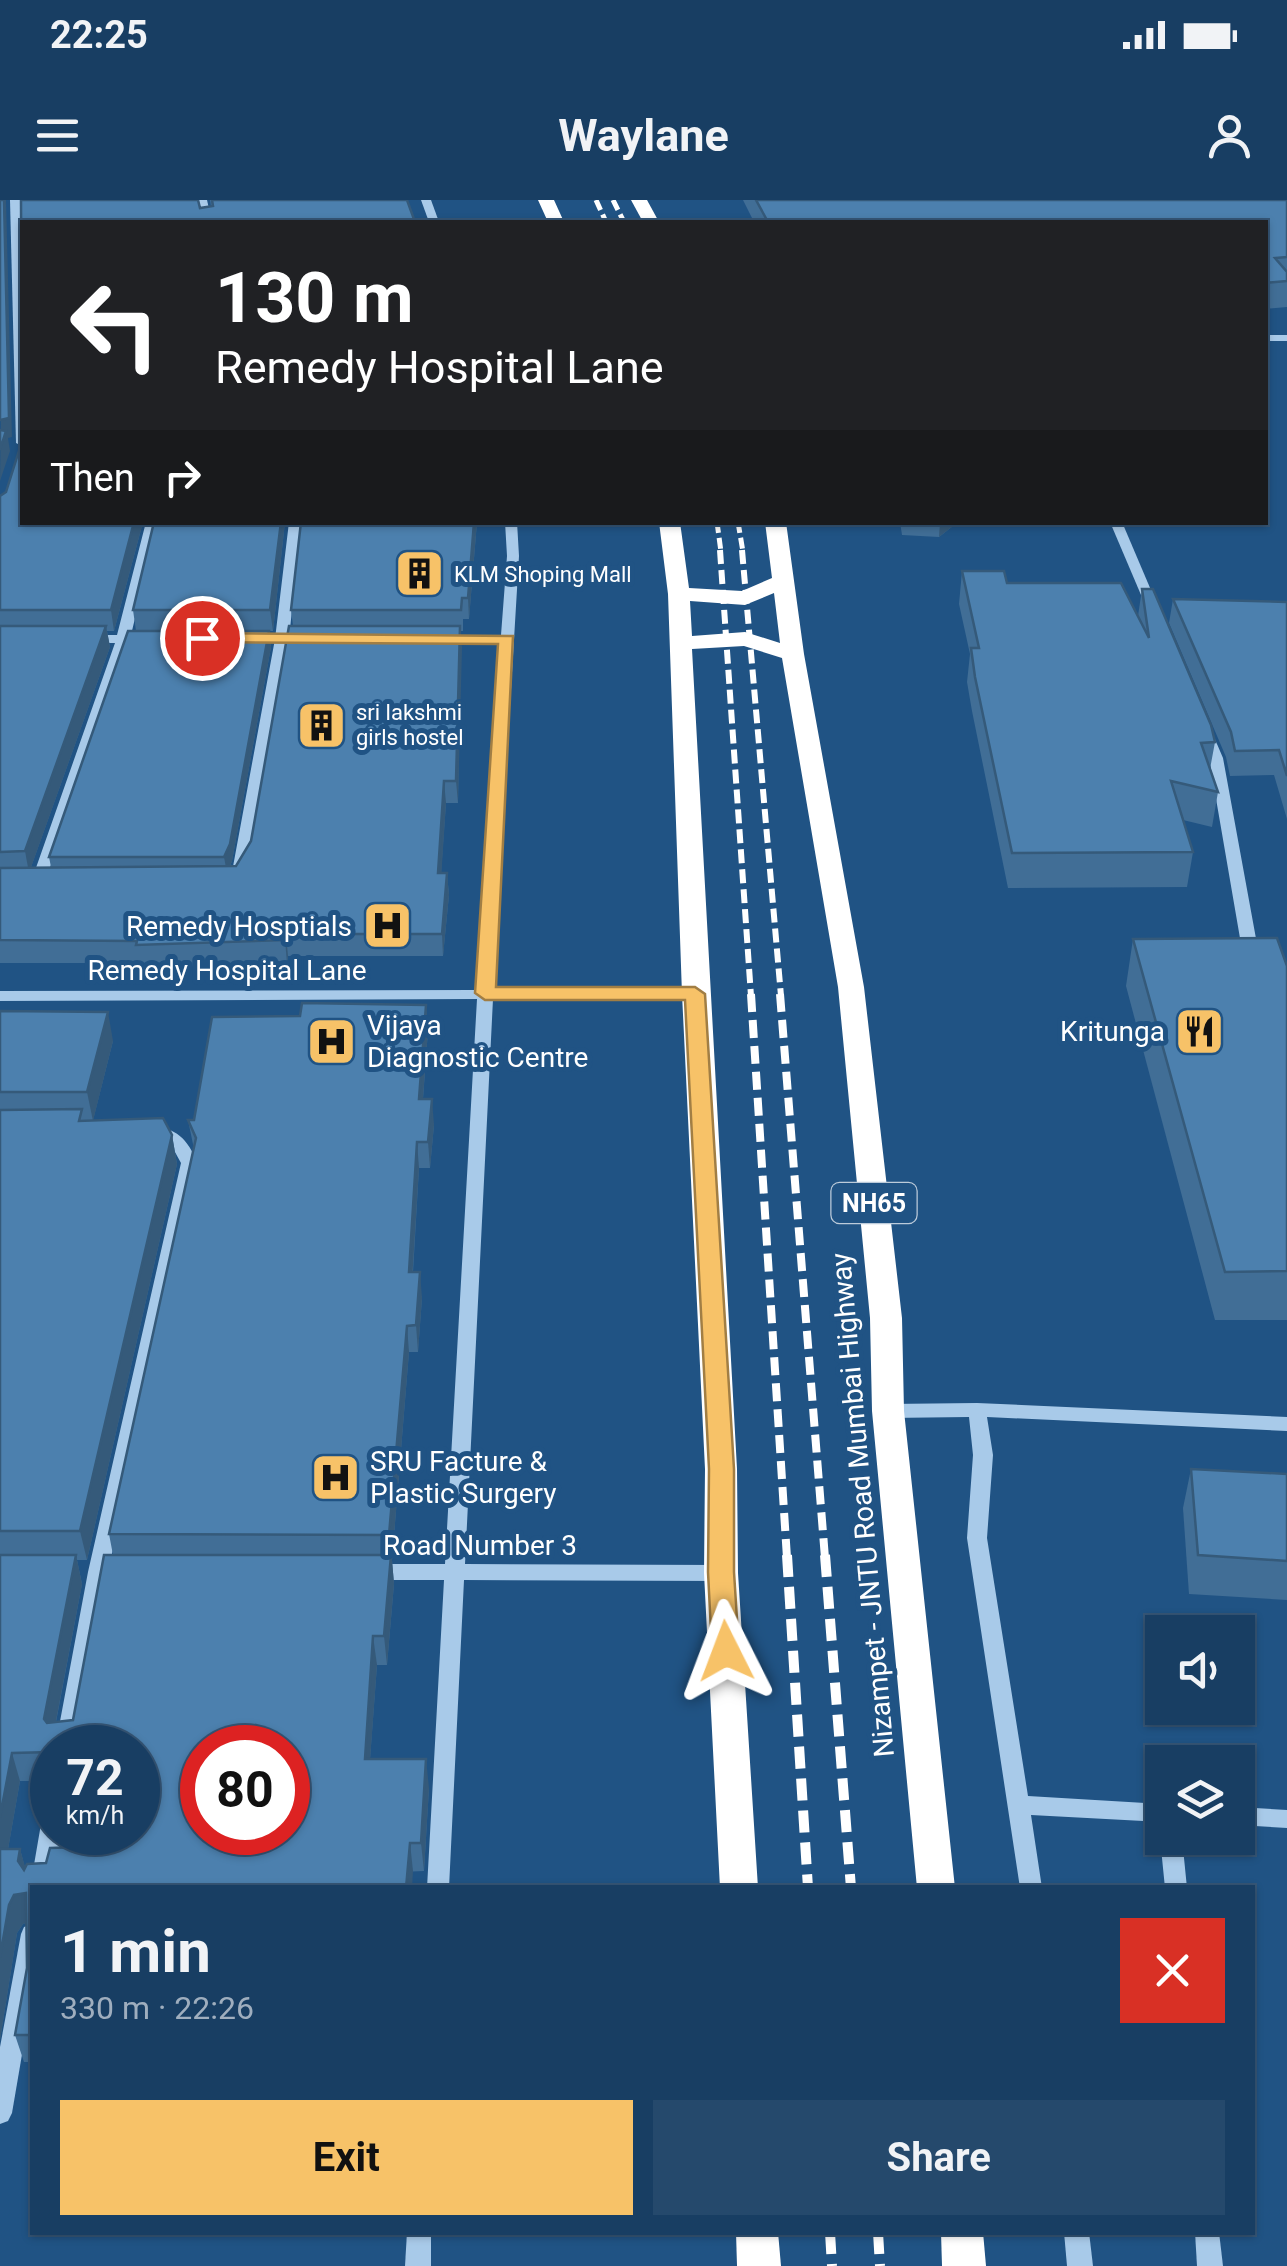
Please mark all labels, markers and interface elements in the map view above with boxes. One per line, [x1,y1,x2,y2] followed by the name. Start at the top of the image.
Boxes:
[50,13,148,57] text: 22:25
[30,108,85,163] icon: menu
[1202,108,1257,163] icon: person
[558,109,729,162] text: Waylane
[215,257,414,339] text: 130 m
[50,260,180,390] icon: left
[215,341,664,394] text: Remedy Hospital Lane
[155,450,210,505] icon: right
[50,456,135,500] text: Then
[393,548,445,600] building icon: KLM Shoping Mall
[454,562,632,587] place label: KLM Shoping Mall
[160,596,245,681] pin
[175,611,230,666] icon: arrive
[295,699,347,751] building icon: sri lakshmi girls hostel
[356,700,464,750] place label: sri lakshmi girls hostel
[361,900,413,952] hospital icon: Remedy Hosptials
[126,910,352,943] place label: Remedy Hosptials
[87,954,367,987] street label: Remedy Hospital Lane
[1174,1005,1226,1057] restaurant icon: Kritunga
[367,1009,588,1074] place label: Vijaya Diagnostic Centre
[306,1015,358,1067] hospital icon: Vijaya Diagnostic Centre
[1060,1015,1165,1048] place label: Kritunga
[832,1183,916,1223] road number: NH65
[824,1251,901,1759] street label: Nizampet - JNTU Road Mumbai Highway
[370,1445,557,1510] place label: SRU Facture & Plastic Surgery
[309,1451,361,1503] hospital icon: SRU Facture & Plastic Surgery
[383,1529,577,1562] street label: Road Number 3
[674,1599,778,1703] position arrow
[1145,1615,1255,1855] map controls
[1145,1615,1255,1725] button: sound
[180,1725,310,1855] speed limit sign: 80
[1145,1745,1255,1855] button: layers
[66,1749,124,1807] text: 72
[66,1801,124,1830] text: km/h
[60,1916,211,1987] text: 1 min
[1120,1918,1225,2023] button: close
[60,1989,254,2027] text: 330 m · 22:26
[60,2100,633,2215] button: Exit
[653,2100,1225,2215] button: Share

